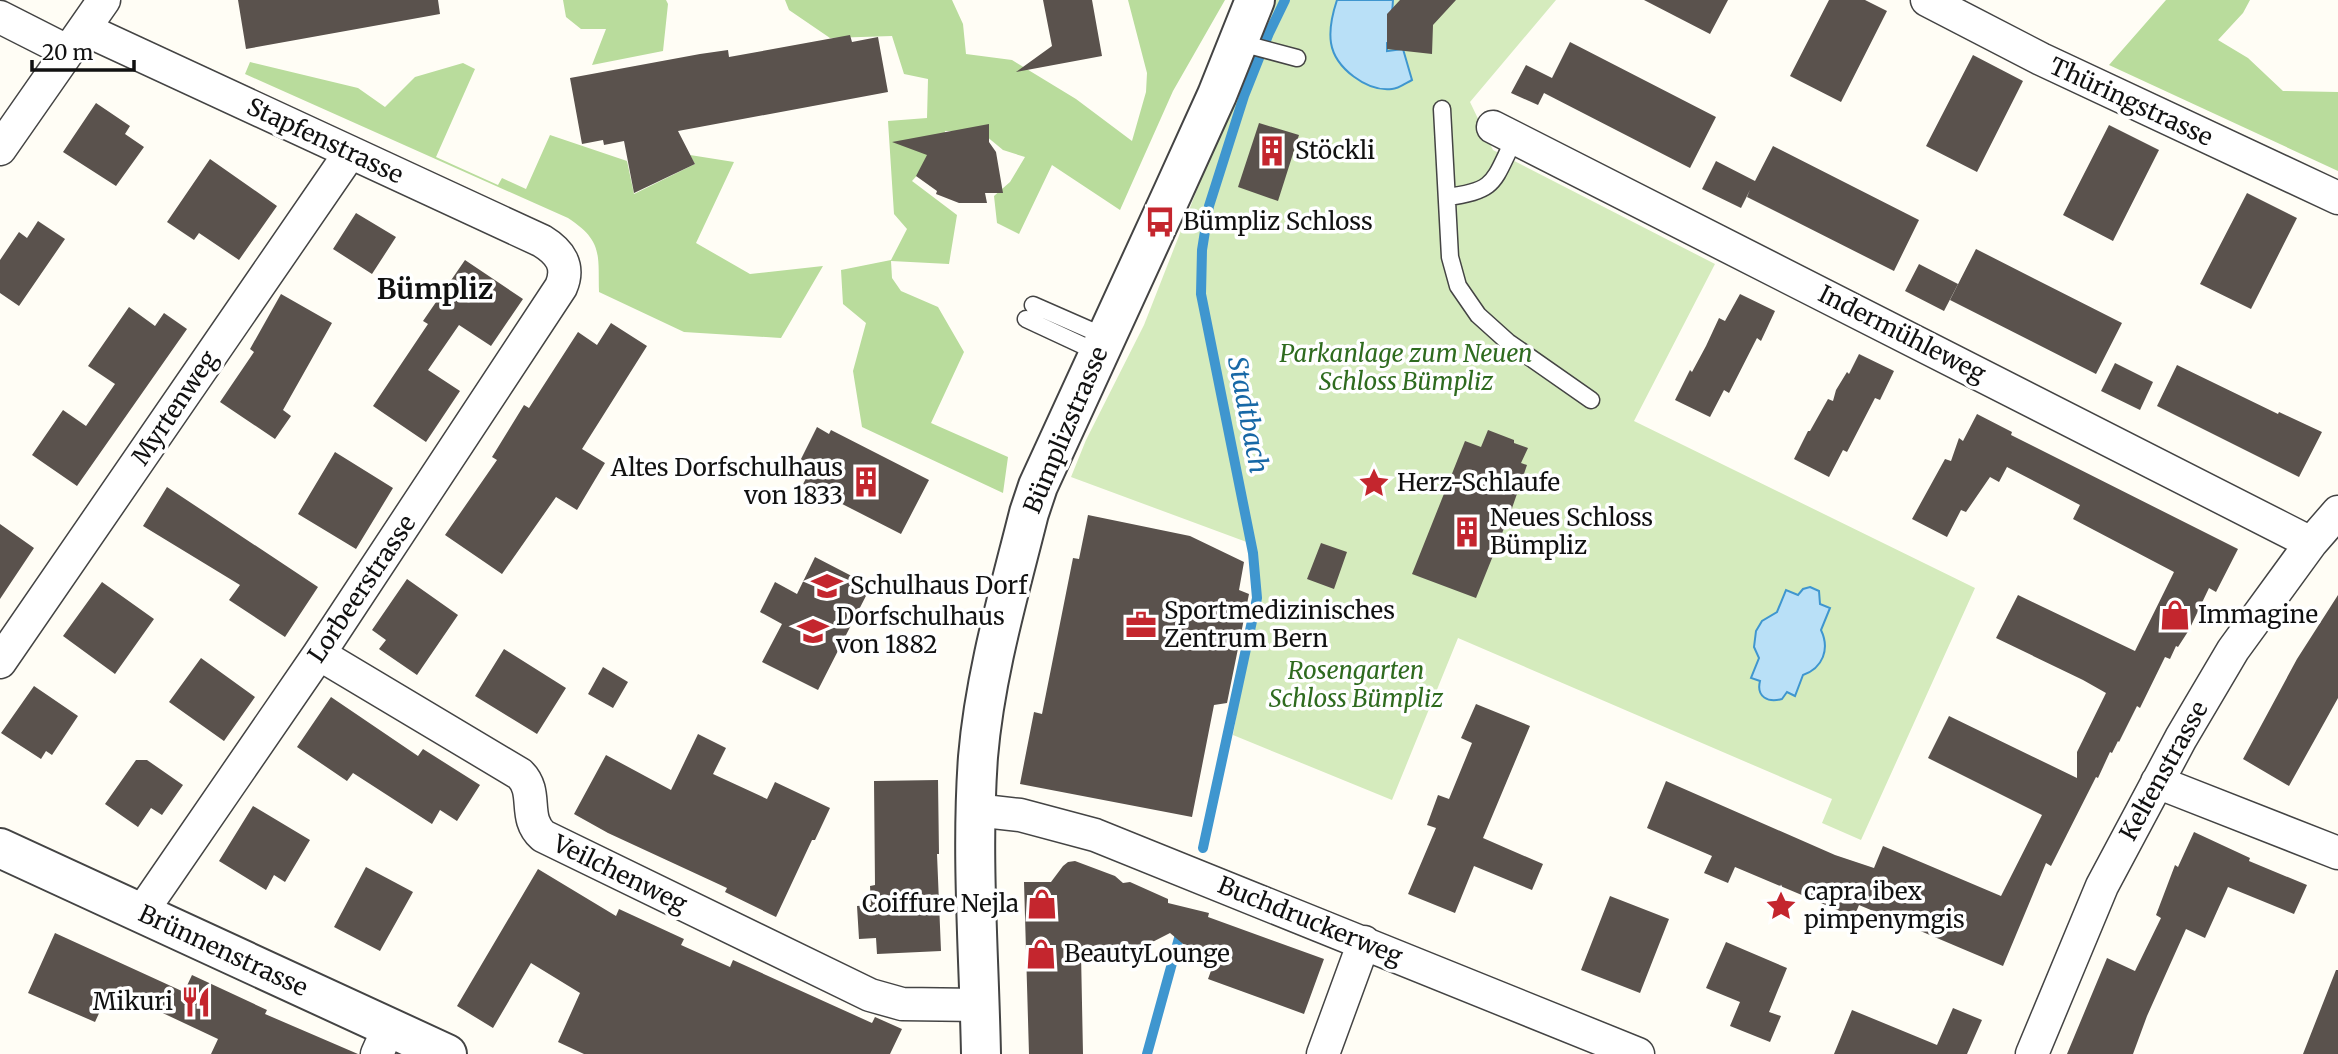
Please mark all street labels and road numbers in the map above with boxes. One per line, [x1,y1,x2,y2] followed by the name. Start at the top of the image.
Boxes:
[2045,50,2218,153] street label: Thüringstrasse
[242,91,408,190] street label: Stapfenstrasse
[1813,278,1992,389] street label: Indermühleweg
[1016,342,1115,518] street label: Bümplizstrasse
[125,344,225,471] street label: Myrtenweg
[301,509,422,668] street label: Lorbeerstrasse
[2113,696,2215,846] street label: Keltenstrasse
[547,827,693,919] street label: Veilchenweg
[1213,869,1408,972] street label: Buchdruckerweg
[134,898,313,1003] street label: Brünnenstrasse

